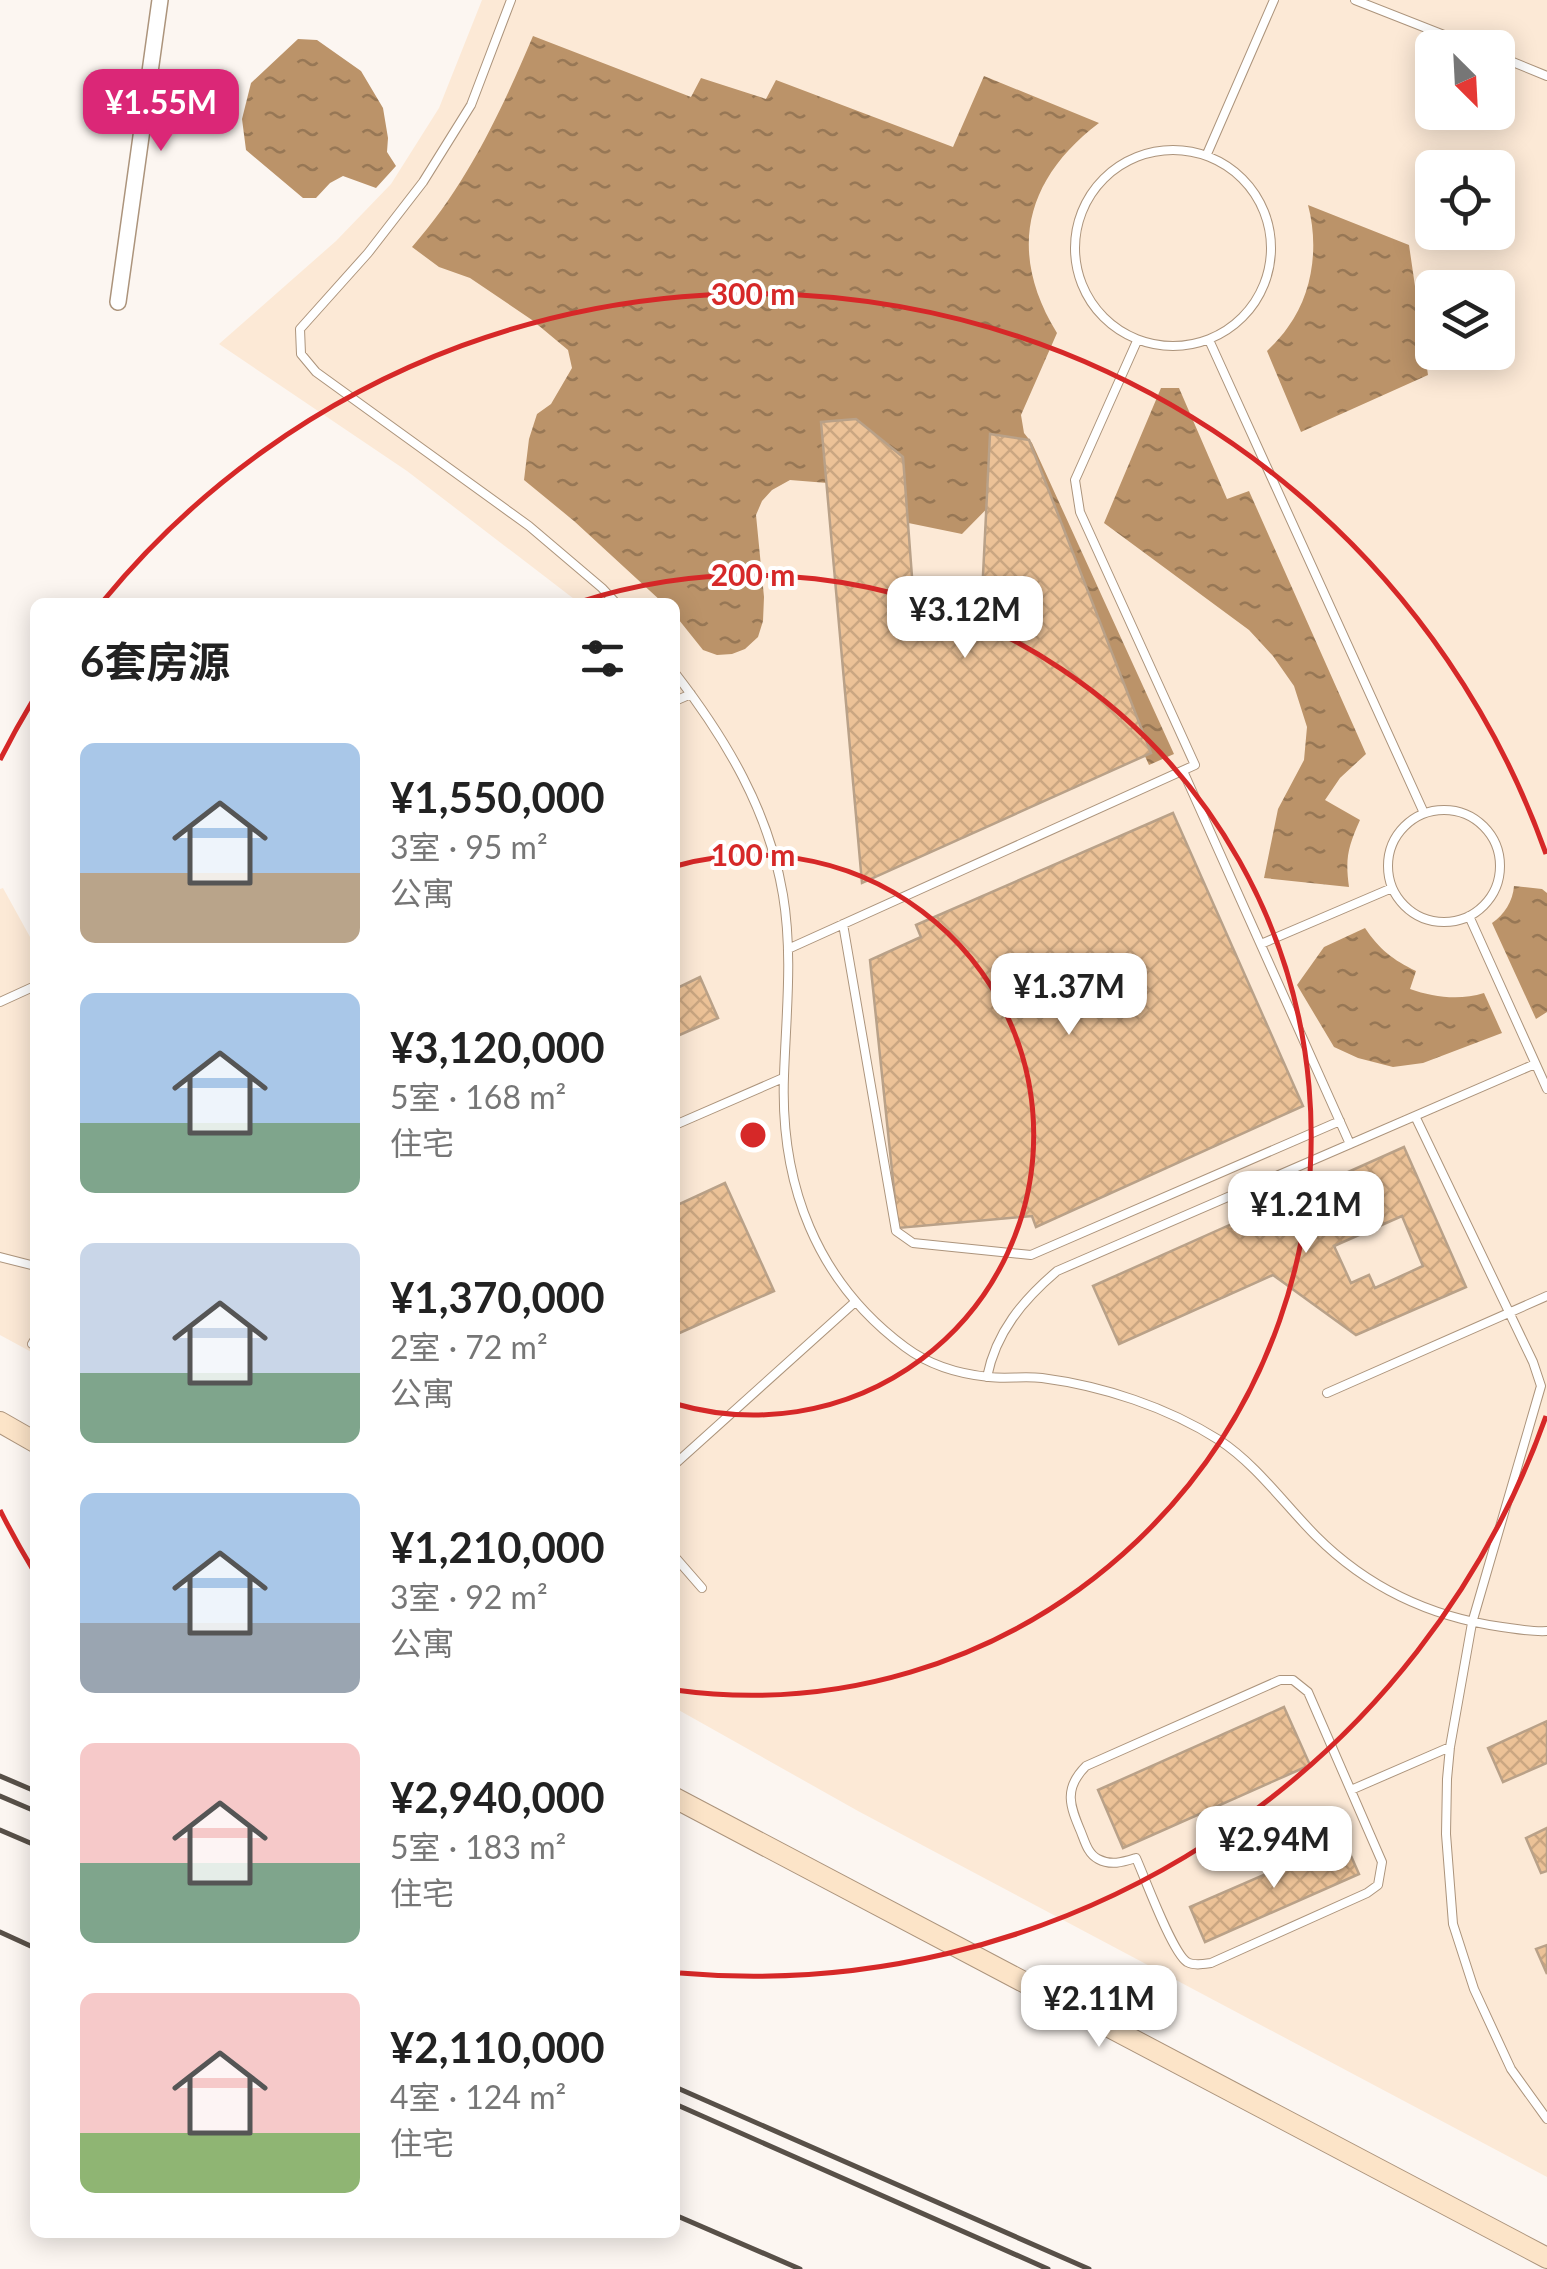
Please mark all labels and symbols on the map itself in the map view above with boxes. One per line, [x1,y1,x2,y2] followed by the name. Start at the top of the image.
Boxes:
[1415,30,1515,130] north arrow
[80,69,242,154] pin: ¥1.55M
[711,275,795,311] text: 300 m
[711,556,795,592] text: 200 m
[884,576,1046,661] pin: ¥3.12M
[711,836,795,872] text: 100 m
[988,953,1150,1038] pin: ¥1.37M
[735,1117,771,1153] centre of rings
[1225,1171,1387,1256] pin: ¥1.21M
[1193,1806,1355,1891] pin: ¥2.94M
[1018,1965,1180,2050] pin: ¥2.11M

